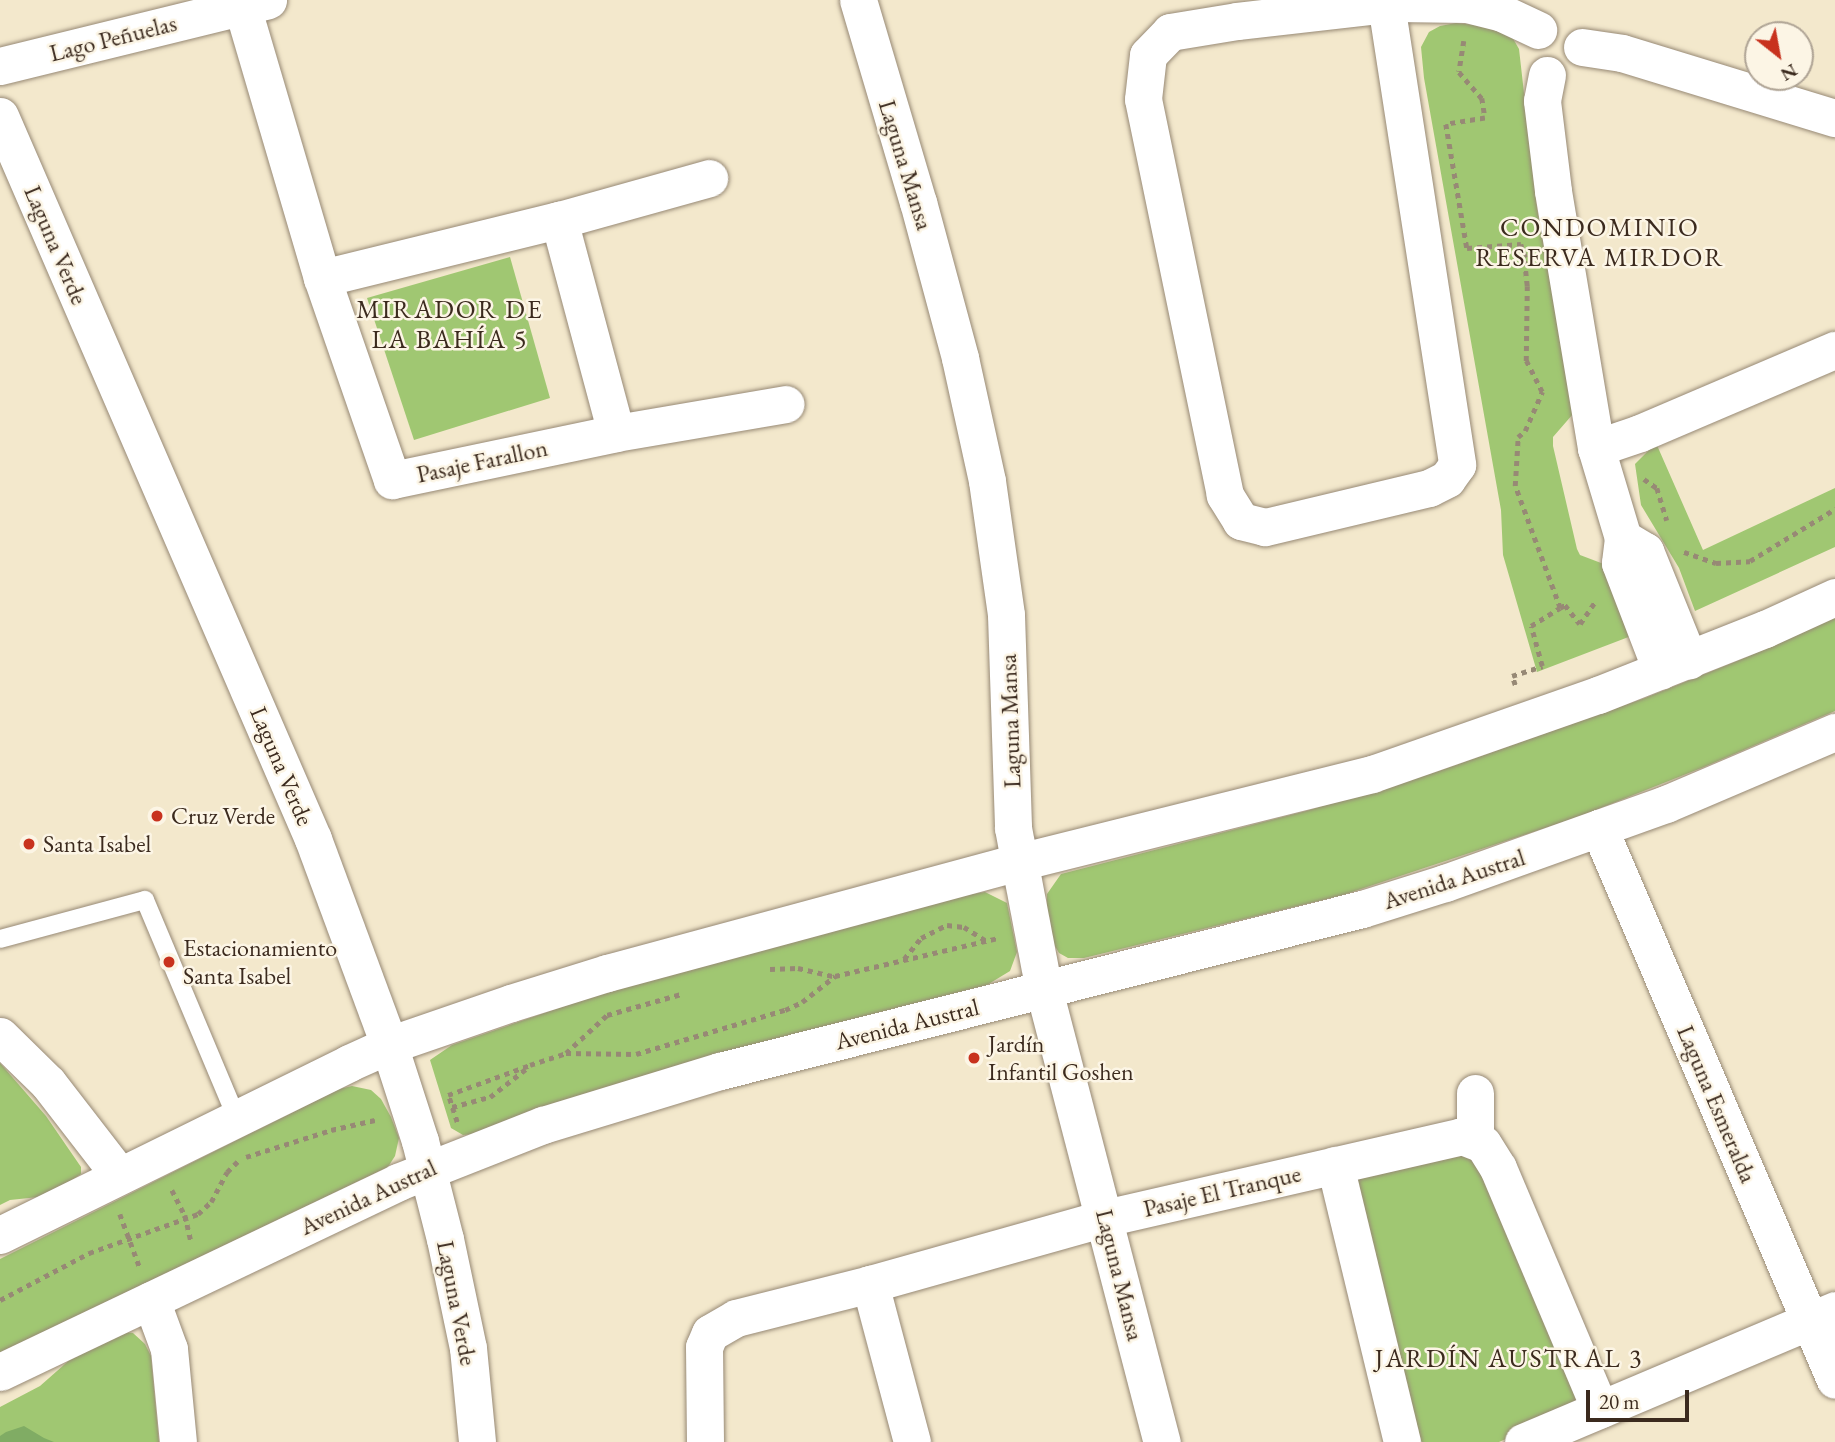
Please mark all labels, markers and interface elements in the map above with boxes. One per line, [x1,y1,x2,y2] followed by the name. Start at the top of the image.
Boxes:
[47,8,179,68] street label: Lago Peñuelas
[1744,21,1814,91] north arrow
[1776,58,1802,87] text: N
[873,97,939,233] street label: Laguna Mansa
[18,181,94,309] street label: Laguna Verde
[1477,212,1723,274] district label: CONDOMINIO RESERVA MIRDOR
[358,294,542,356] district label: MIRADOR DE LA BAHÍA 5
[414,433,550,489] street label: Pasaje Farallon
[993,653,1027,789] street label: Laguna Mansa
[244,702,320,830] street label: Laguna Verde
[171,802,275,830] place label: Cruz Verde
[149,808,165,824] marker: Cruz Verde
[43,830,151,858] place label: Santa Isabel
[21,836,37,852] marker: Santa Isabel
[1380,843,1528,915] street label: Avenida Austral
[183,934,337,990] place label: Estacionamiento Santa Isabel
[161,954,177,970] marker: Estacionamiento Santa Isabel
[832,992,982,1056] street label: Avenida Austral
[1671,1021,1763,1187] street label: Laguna Esmeralda
[988,1030,1134,1086] place label: Jardín Infantil Goshen
[966,1050,982,1066] marker: Jardín Infantil Goshen
[295,1153,441,1241] street label: Avenida Austral
[1140,1159,1304,1223] street label: Pasaje El Tranque
[1090,1206,1150,1344] street label: Laguna Mansa
[431,1238,483,1368] street label: Laguna Verde
[1377,1343,1641,1375] district label: JARDÍN AUSTRAL 3
[1590,1376,1693,1420] scale bar
[1599,1388,1640,1415] text: 20 m

